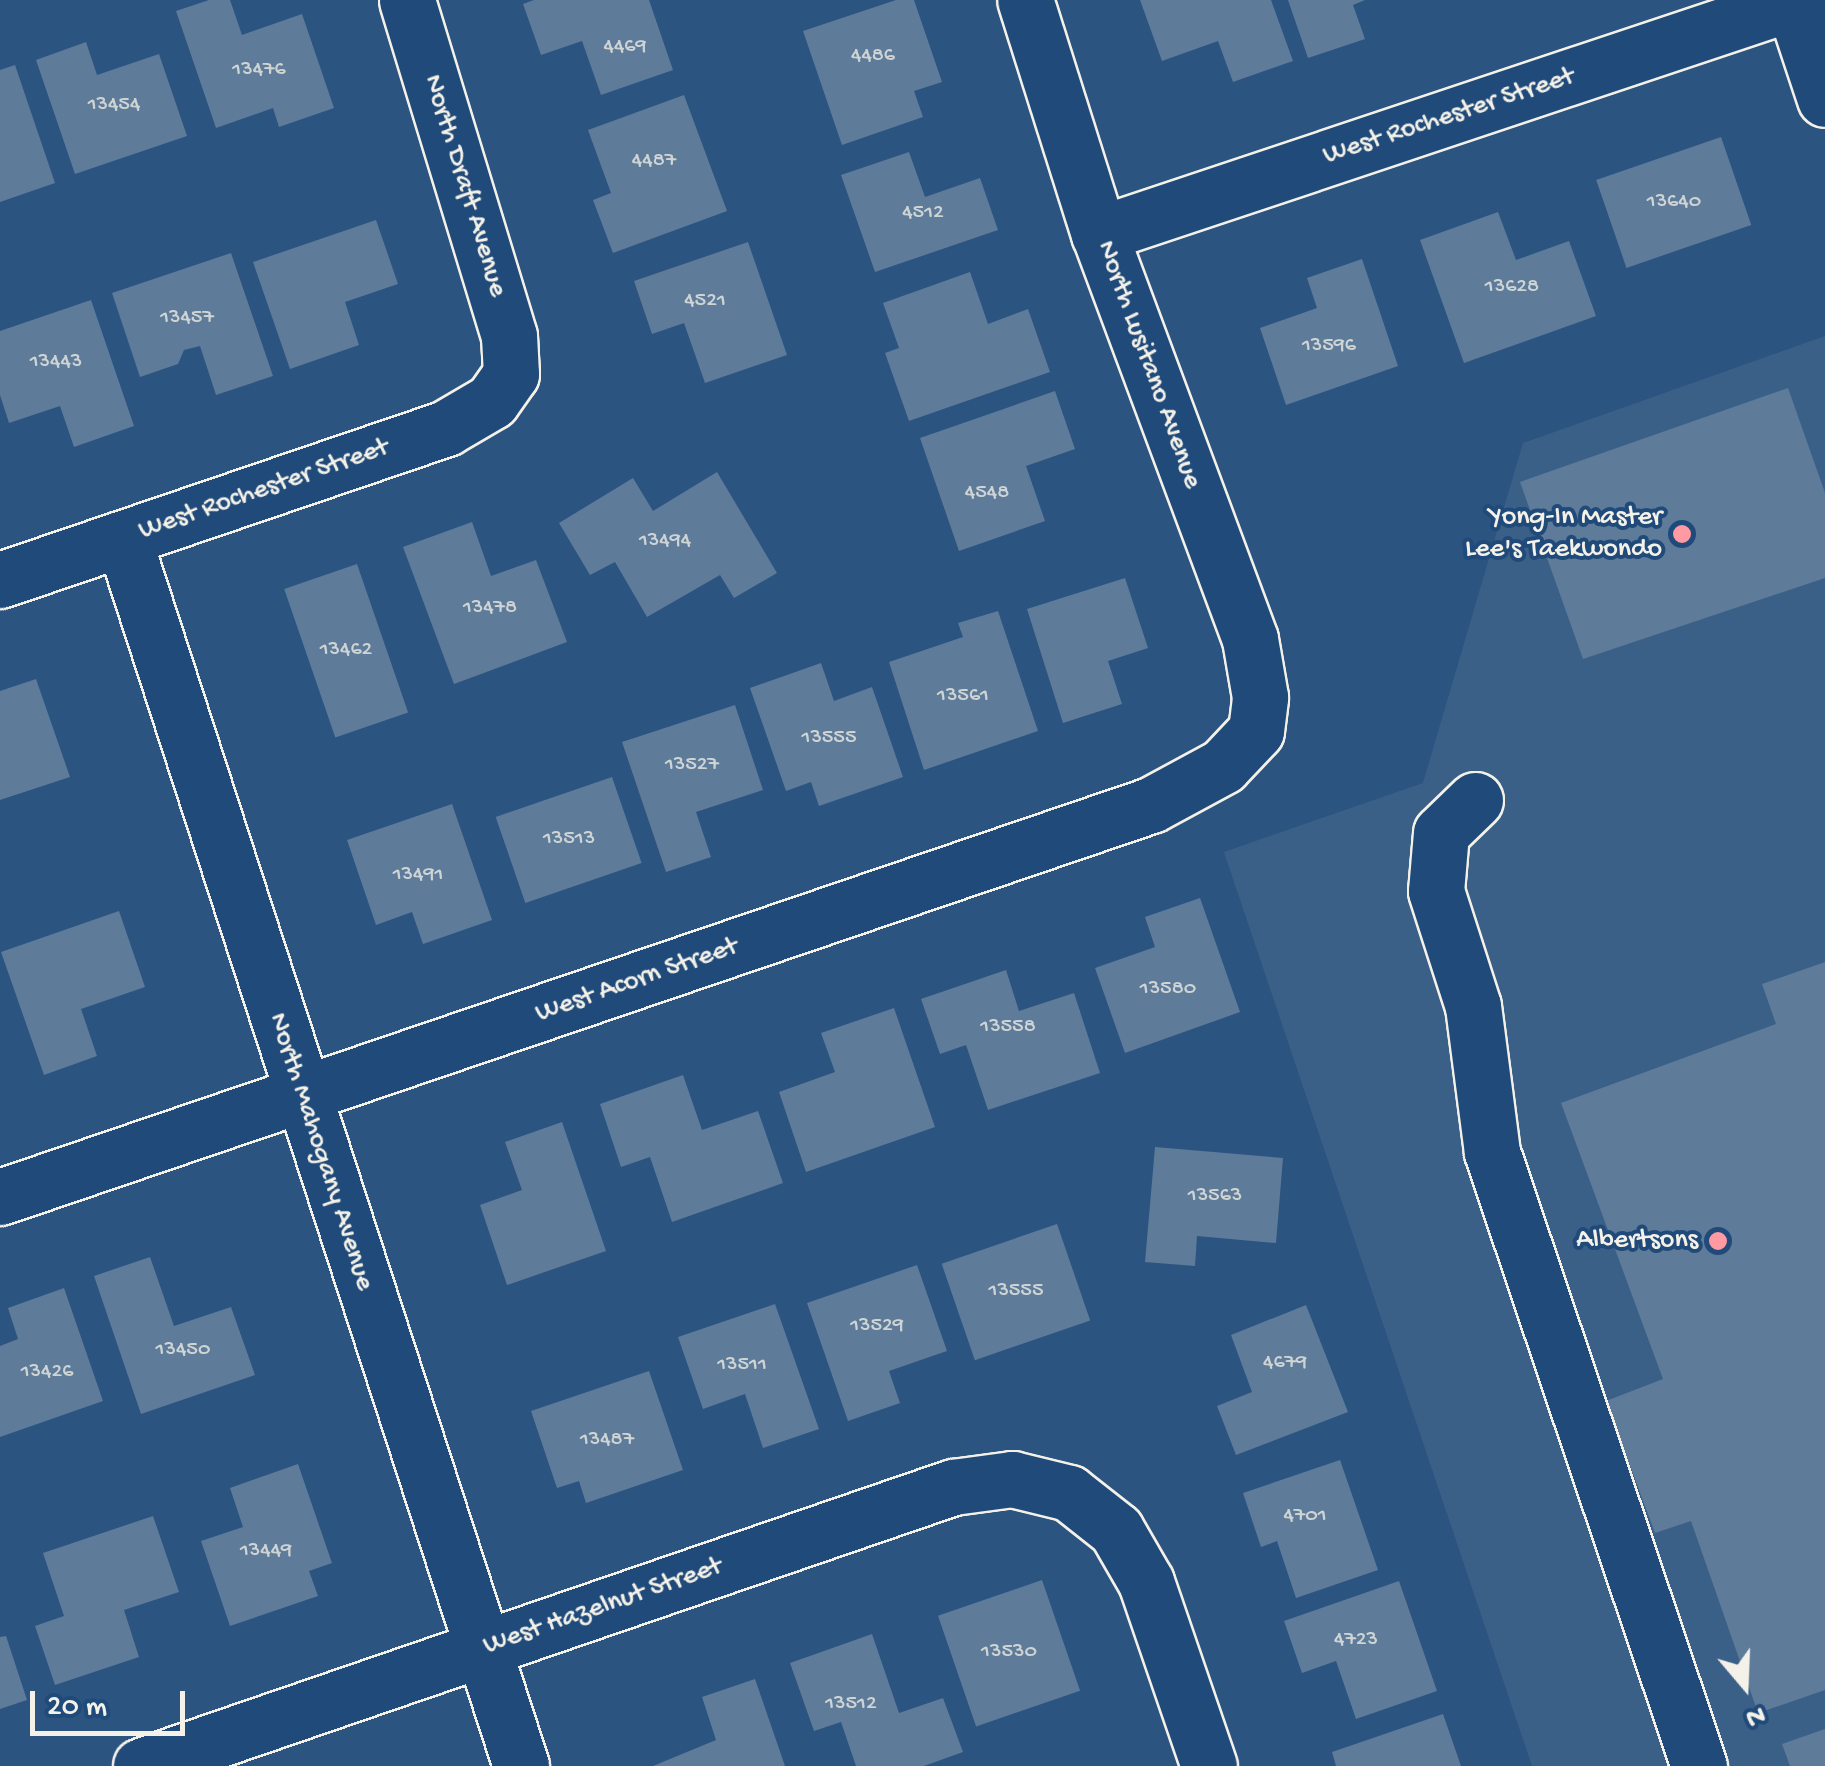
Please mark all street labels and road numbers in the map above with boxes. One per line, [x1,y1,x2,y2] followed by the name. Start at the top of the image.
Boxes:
[1319,61,1579,173] street label: West Rochester Street
[414,71,514,301] street label: North Draft Avenue
[1088,237,1208,493] street label: North Lusitano Avenue
[135,431,393,549] street label: West Rochester Street
[531,931,743,1031] street label: West Acorn Street
[259,1009,381,1295] street label: North Mahogany Avenue
[479,1550,727,1664] street label: West Hazelnut Street

